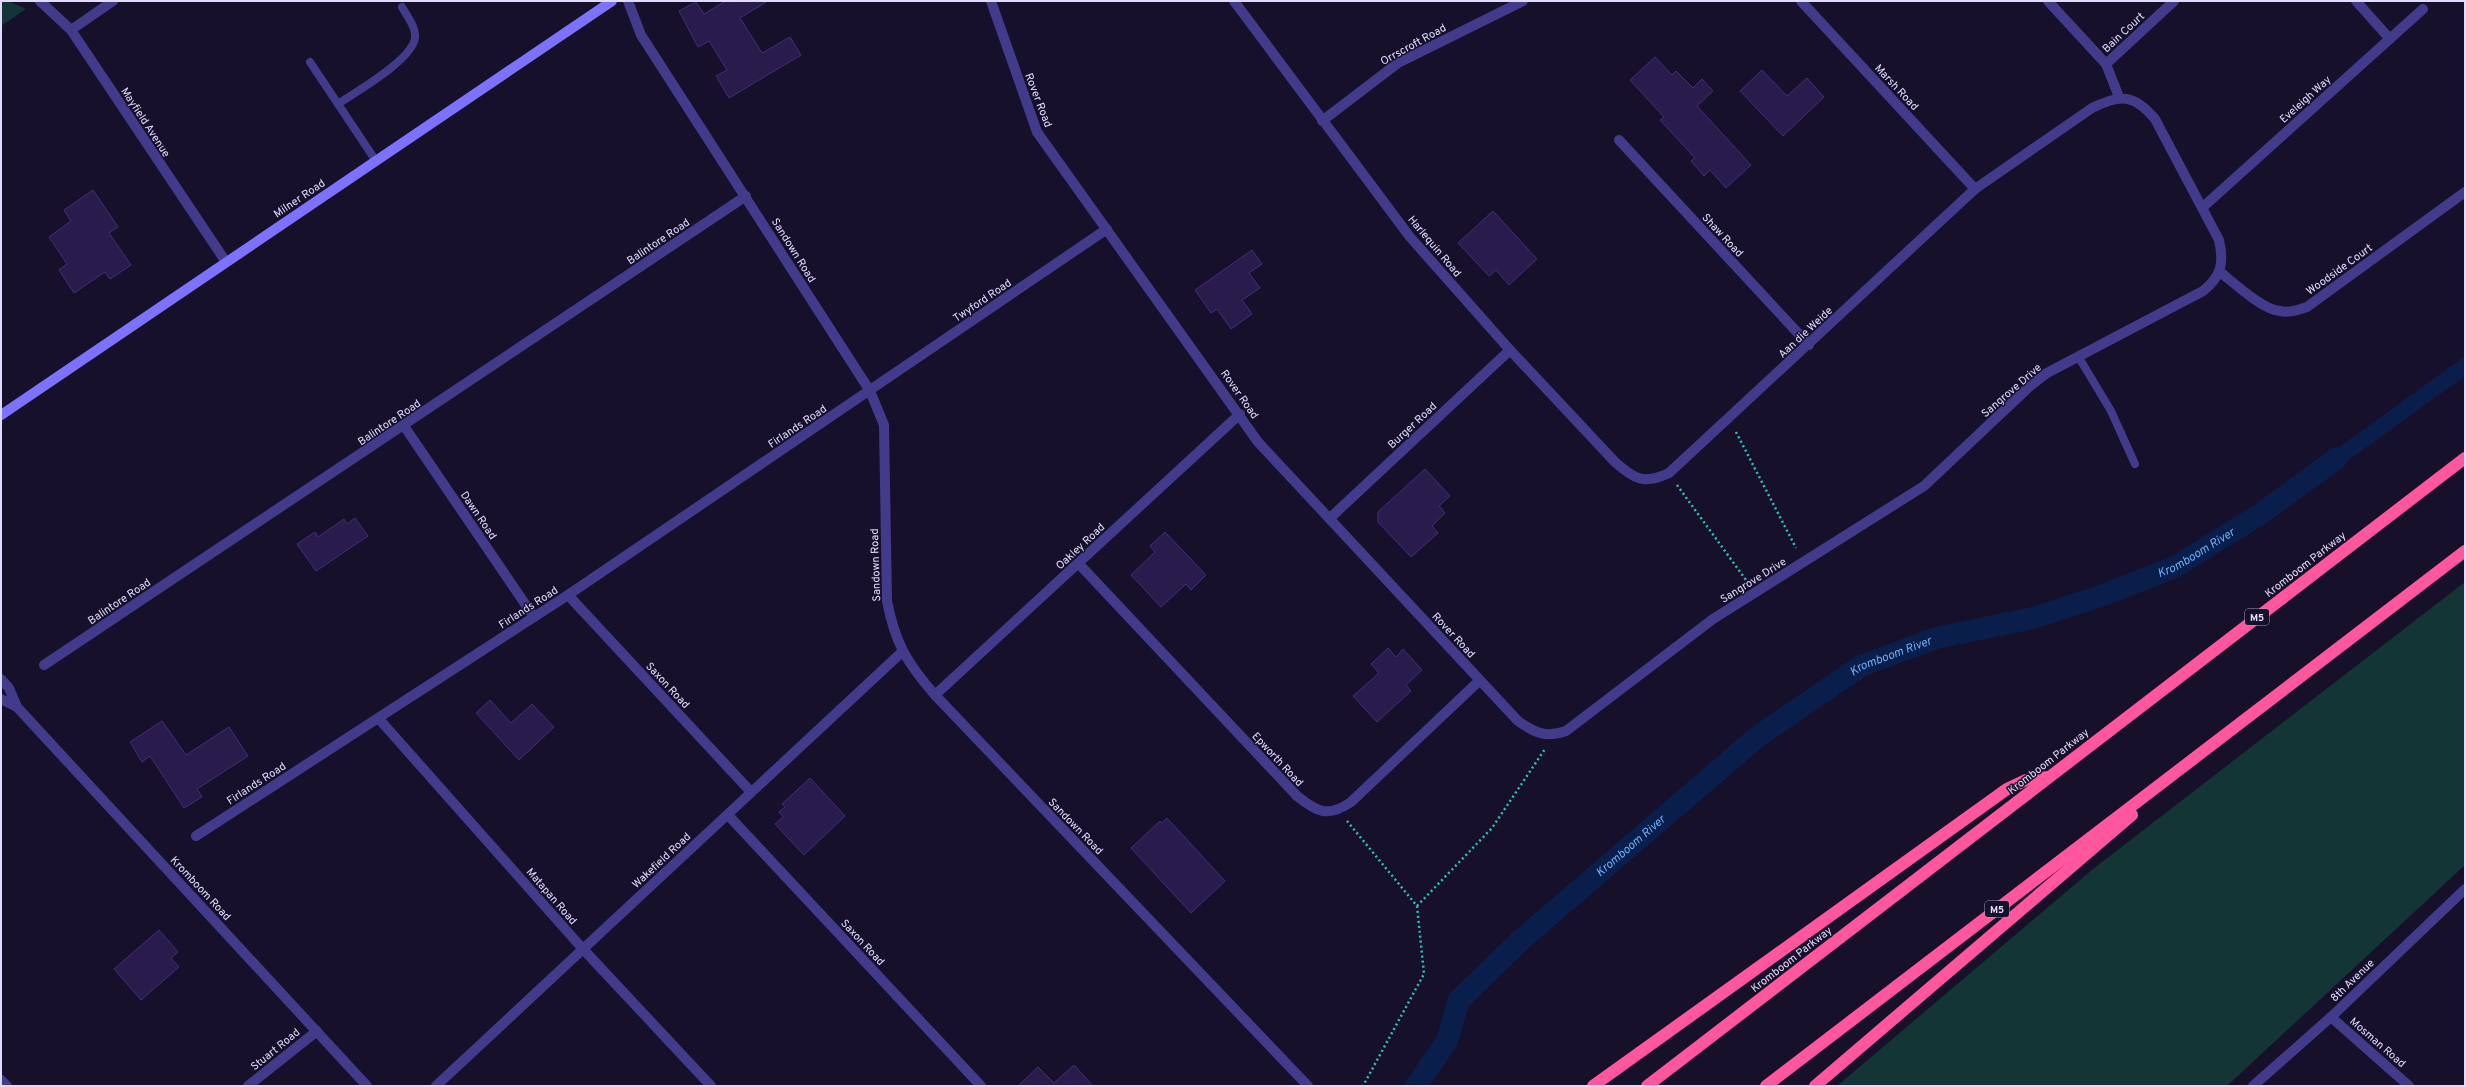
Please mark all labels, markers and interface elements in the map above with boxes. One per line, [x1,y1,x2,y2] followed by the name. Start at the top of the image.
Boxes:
[2100,10,2148,56] street label: Bain Court
[1378,21,1449,69] street label: Orrscroft Road
[1871,62,1921,114] street label: Marsh Road
[1021,71,1055,130] street label: Rover Road
[2277,73,2334,126] street label: Eveleigh Way
[117,85,173,160] street label: Mayfield Avenue
[271,176,328,221] street label: Milner Road
[1699,211,1746,260] street label: Shaw Road
[1404,213,1464,280] street label: Harlequin Road
[624,216,693,268] street label: Balintore Road
[768,216,818,285] street label: Sandown Road
[2304,241,2376,299] street label: Woodside Court
[951,276,1014,325] street label: Twyford Road
[1776,304,1836,361] street label: Aan die Weide
[1979,361,2045,421] street label: Sangrove Drive
[1217,367,1261,422] street label: Rover Road
[355,397,424,449] street label: Balintore Road
[1385,399,1440,452] street label: Burger Road
[766,402,830,452] street label: Firlands Road
[457,489,499,542] street label: Dawn Road
[1053,520,1108,573] street label: Oakley Road
[2155,524,2239,582] water label: Kromboom River
[868,528,884,602] street label: Sandown Road
[2262,529,2349,601] street label: Kromboom Parkway
[1718,555,1789,607] street label: Sangrove Drive
[85,576,154,628] street label: Balintore Road
[496,584,561,632] street label: Firlands Road
[2245,609,2269,625] road number: M5
[1429,610,1478,661] street label: Rover Road
[1847,633,1935,680] water label: Kromboom River
[642,660,692,712] street label: Saxon Road
[2005,726,2092,798] street label: Kromboom Parkway
[1249,730,1306,790] street label: Epworth Road
[224,760,289,808] street label: Firlands Road
[1045,796,1106,858] street label: Sandown Road
[1593,811,1670,881] water label: Kromboom River
[629,830,694,892] street label: Wakefield Road
[167,854,234,924] street label: Kromboom Road
[523,865,580,928] street label: Matapan Road
[1985,901,2009,917] road number: M5
[837,917,887,969] street label: Saxon Road
[1748,924,1835,996] street label: Kromboom Parkway
[2328,956,2378,1005] street label: 8th Avenue
[2346,1015,2408,1071] street label: Mosman Road
[248,1026,303,1074] street label: Stuart Road

